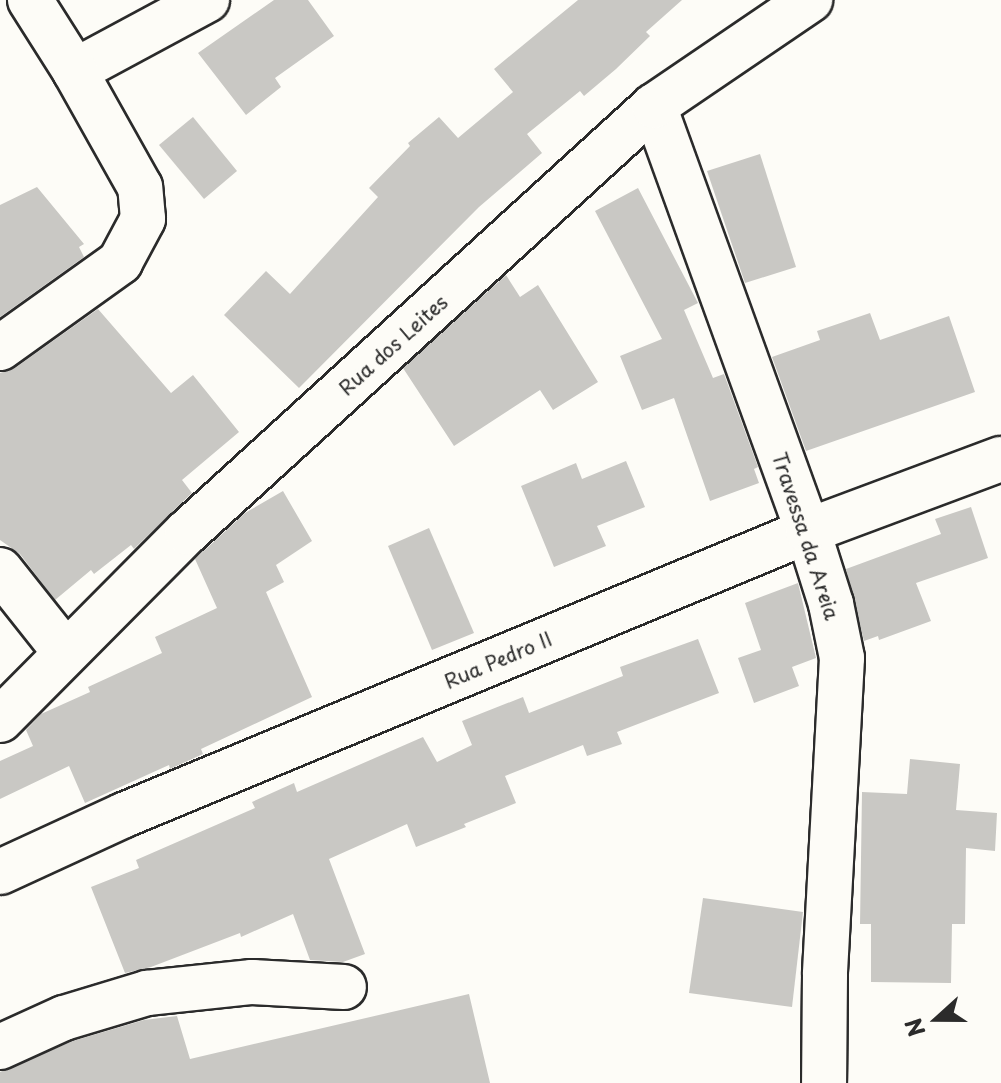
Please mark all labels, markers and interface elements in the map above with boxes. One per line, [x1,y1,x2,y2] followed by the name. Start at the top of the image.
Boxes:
[333,290,453,400] street label: Rua dos Leites
[768,449,844,623] street label: Travessa da Areia
[439,626,557,694] street label: Rua Pedro II
[897,979,977,1059] north arrow
[896,1014,933,1042] text: N

